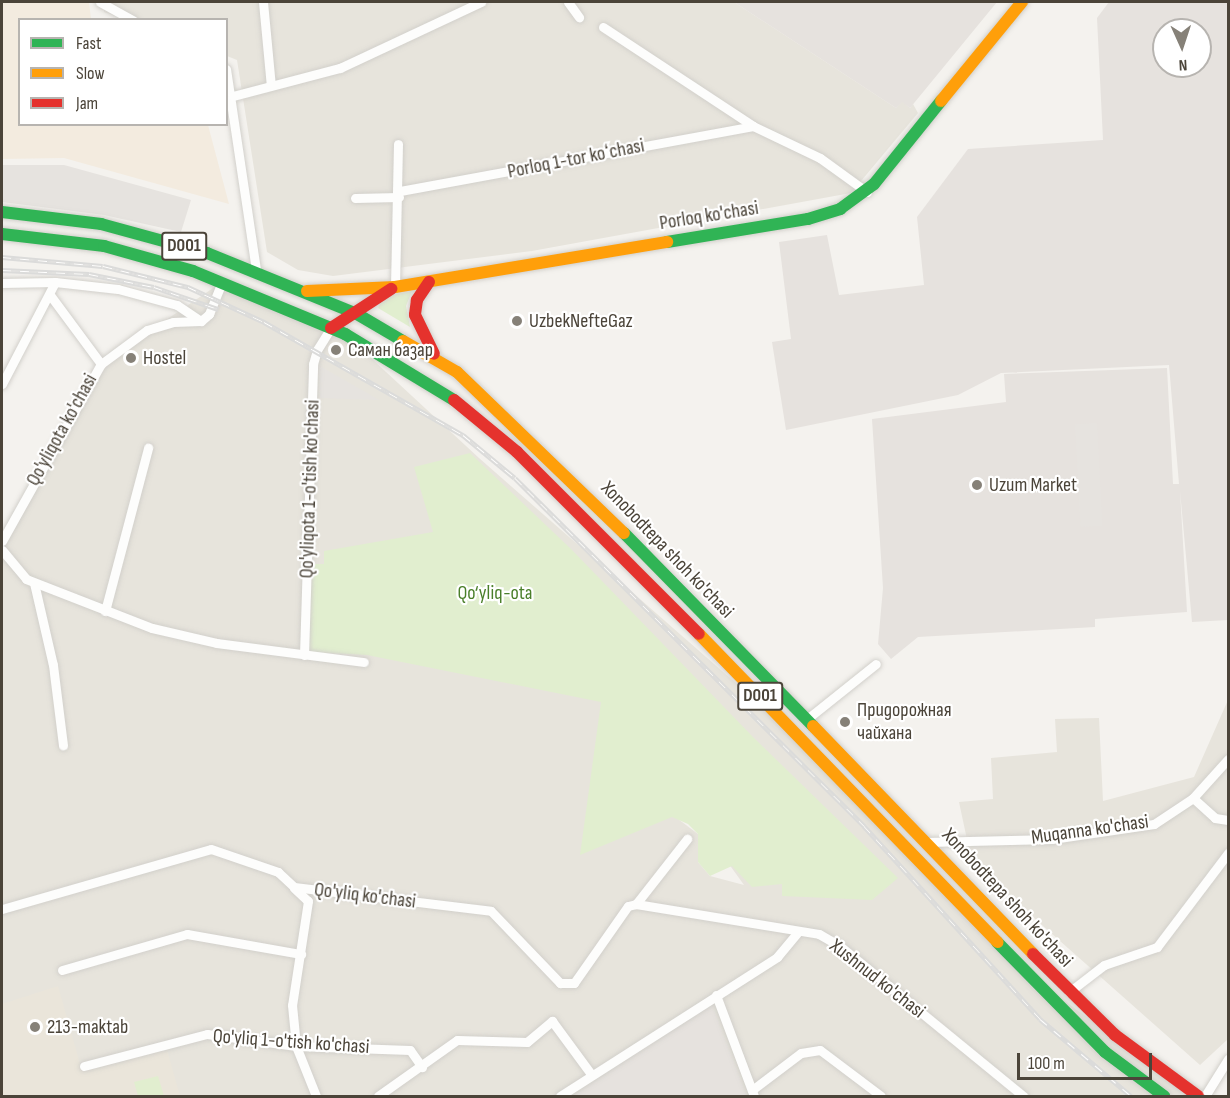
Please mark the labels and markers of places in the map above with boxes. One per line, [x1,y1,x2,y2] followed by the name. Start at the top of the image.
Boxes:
[529,309,633,333] place label: UzbekNefteGaz
[510,314,524,328] marker: UzbekNefteGaz
[348,338,433,362] place label: Саман базар
[329,343,343,357] marker: Саман базар
[143,346,186,370] place label: Hostel
[124,351,138,365] marker: Hostel
[989,473,1077,497] place label: Uzum Market
[970,478,984,492] marker: Uzum Market
[857,698,952,745] place label: Придорожная чайхана
[838,715,852,729] marker: Придорожная чайхана
[47,1015,128,1039] place label: 213-maktab
[28,1020,42,1034] marker: 213-maktab

